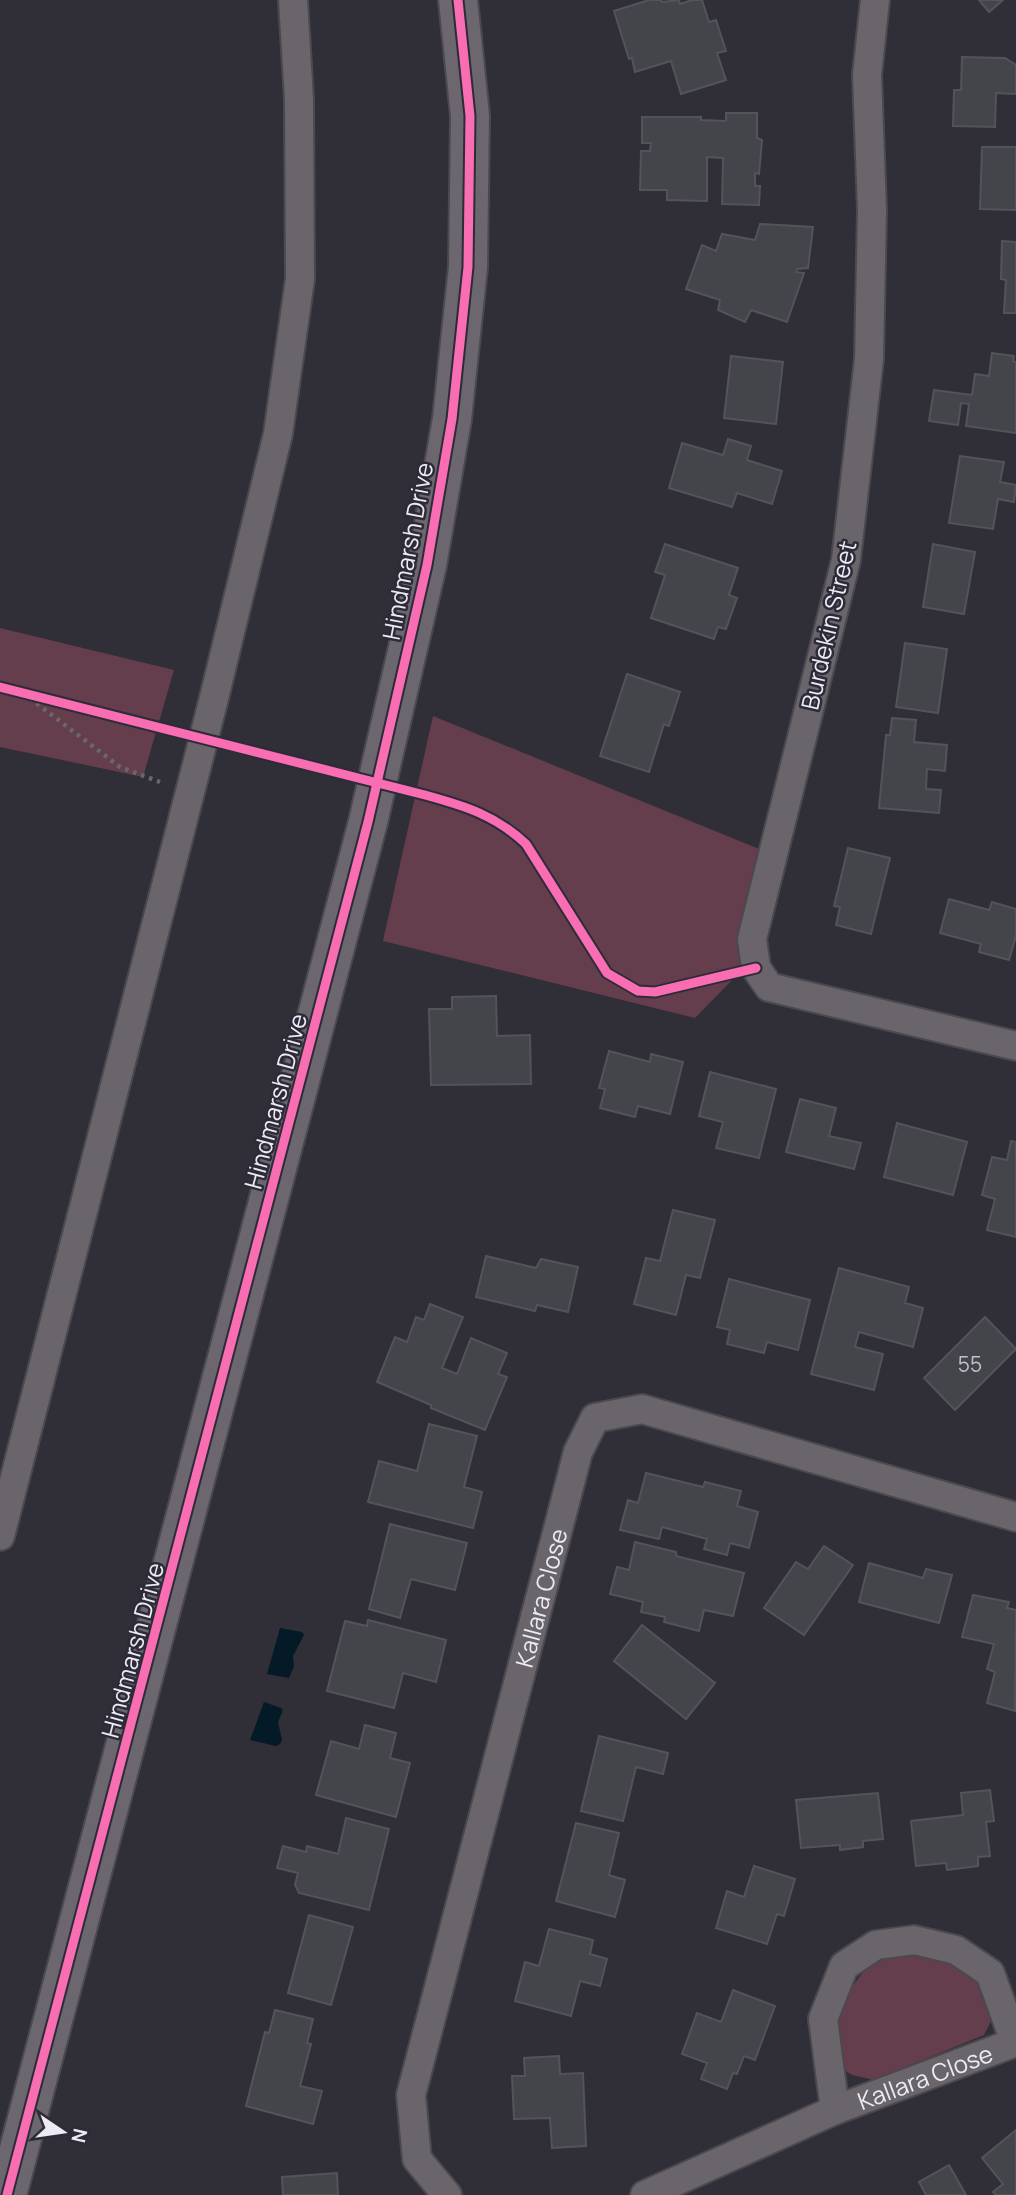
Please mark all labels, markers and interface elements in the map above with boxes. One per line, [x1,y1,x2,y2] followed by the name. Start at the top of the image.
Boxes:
[374,459,440,643] street label: Hindmarsh Drive
[792,537,864,713] street label: Burdekin Street
[236,1010,314,1192] street label: Hindmarsh Drive
[958,1350,982,1378] house number: 55
[506,1525,574,1671] street label: Kallara Close
[93,1559,171,1741] street label: Hindmarsh Drive
[852,2036,997,2117] street label: Kallara Close
[28,2097,98,2167] north arrow
[65,2126,94,2145] text: N

